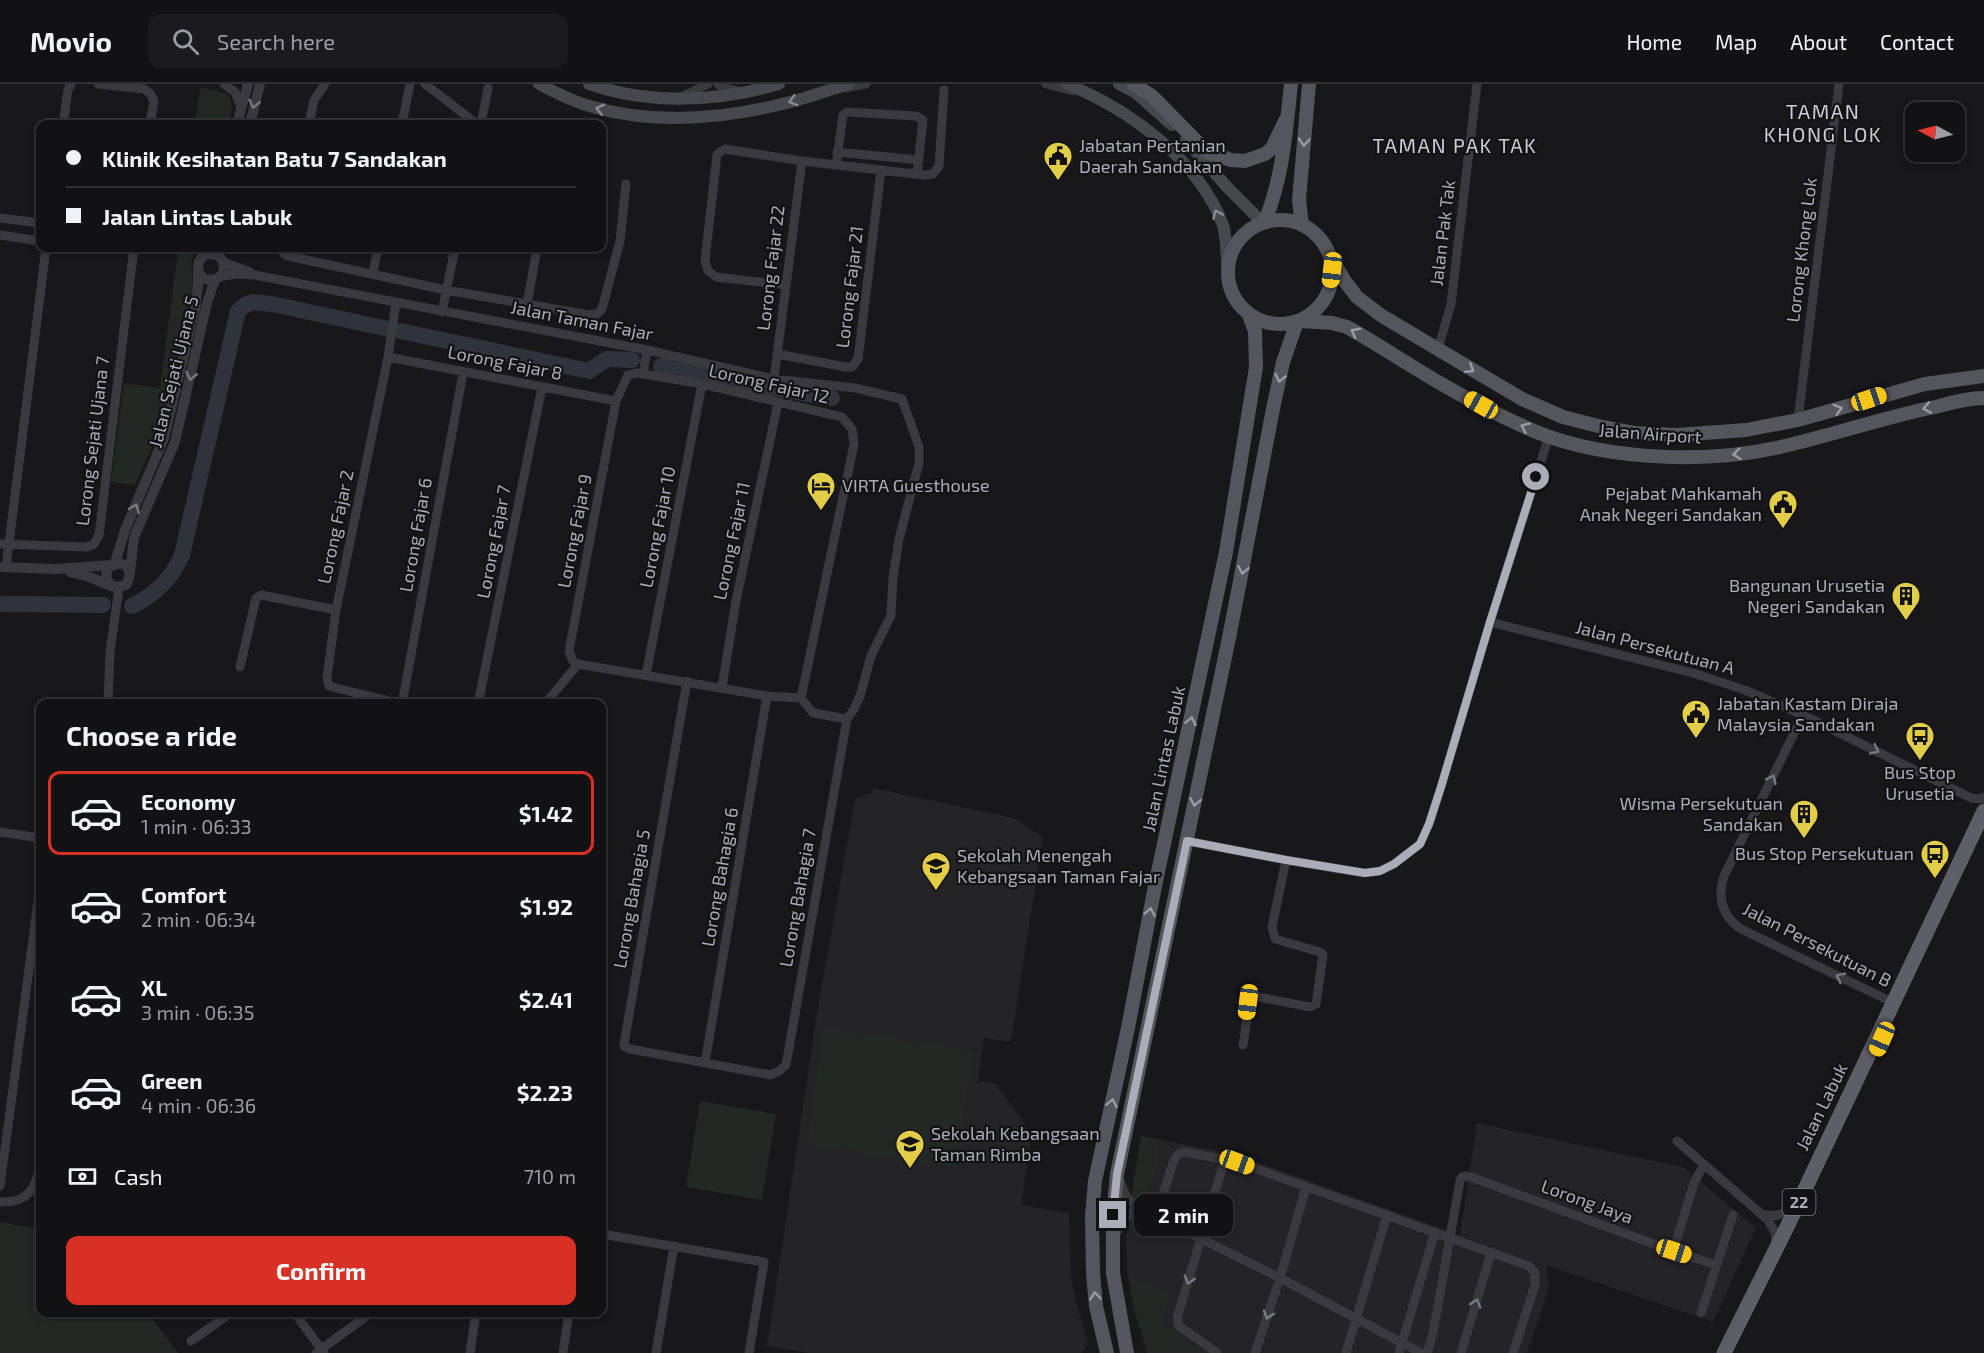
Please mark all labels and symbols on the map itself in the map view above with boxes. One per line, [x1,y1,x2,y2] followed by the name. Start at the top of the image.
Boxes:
[788,94,799,106] one-way arrow
[249,99,262,109] one-way arrow
[1764,99,1882,146] district label: TAMAN KHONG LOK
[1905,102,1965,162] north arrow
[595,103,605,116] one-way arrow
[1373,133,1537,157] district label: TAMAN PAK TAK
[1079,134,1226,177] place label: Jabatan Pertanian Daerah Sandakan
[1298,138,1311,147] one-way arrow
[1042,140,1074,182] public building icon: Jabatan Pertanian Daerah Sandakan
[1781,176,1821,323] street label: Lorong Khong Lok
[1425,179,1459,287] street label: Jalan Pak Tak
[751,204,789,332] street label: Lorong Fajar 22
[1213,209,1225,220] one-way arrow
[831,225,867,349] street label: Lorong Fajar 21
[1321,251,1343,289] car
[144,294,203,450] street label: Jalan Sejati Ujana 5
[509,295,655,345] street label: Jalan Taman Fajar
[1351,328,1361,339] one-way arrow
[446,340,564,384] street label: Lorong Fajar 8
[71,355,113,527] street label: Lorong Sejati Ujana 7
[707,358,832,408] street label: Lorong Fajar 12
[1464,361,1474,373] one-way arrow
[185,371,198,381] one-way arrow
[1274,373,1287,383] one-way arrow
[1849,385,1889,413] car
[1461,388,1501,422] car
[1922,401,1932,414] one-way arrow
[1832,404,1843,416] one-way arrow
[1598,418,1702,448] street label: Jalan Airport
[1521,422,1532,434] one-way arrow
[1733,447,1742,460] one-way arrow
[1522,463,1549,490] route start
[634,464,680,590] street label: Lorong Fajar 10
[312,468,358,586] street label: Lorong Fajar 2
[805,470,837,512] hotel icon: VIRTA Guesthouse
[552,472,596,590] street label: Lorong Fajar 9
[842,474,990,496] place label: VIRTA Guesthouse
[394,476,436,594] street label: Lorong Fajar 6
[708,480,754,602] street label: Lorong Fajar 11
[1580,482,1762,525] place label: Pejabat Mahkamah Anak Negeri Sandakan
[471,483,515,600] street label: Lorong Fajar 7
[1767,488,1799,530] public building icon: Pejabat Mahkamah Anak Negeri Sandakan
[128,503,140,514] one-way arrow
[1237,565,1250,575] one-way arrow
[1729,574,1885,617] place label: Bangunan Urusetia Negeri Sandakan
[1890,580,1922,622] building icon: Bangunan Urusetia Negeri Sandakan
[1573,615,1738,679] street label: Jalan Persekutuan A
[1137,684,1189,834] street label: Jalan Lintas Labuk
[1717,692,1898,735] place label: Jabatan Kastam Diraja Malaysia Sandakan
[1680,698,1712,740] public building icon: Jabatan Kastam Diraja Malaysia Sandakan
[1184,716,1197,726] one-way arrow
[1904,720,1936,762] bus stop icon: Bus Stop Urusetia
[1868,743,1879,754] one-way arrow
[1884,761,1956,804] place label: Bus Stop Urusetia
[1765,775,1776,786] one-way arrow
[1620,792,1783,835] place label: Wisma Persekutuan Sandakan
[1189,796,1202,806] one-way arrow
[1788,798,1820,840] building icon: Wisma Persekutuan Sandakan
[696,805,742,948] street label: Lorong Bahagia 6
[774,827,820,969] street label: Lorong Bahagia 7
[608,828,654,970] street label: Lorong Bahagia 5
[1919,838,1951,880] bus stop icon: Bus Stop Persekutuan
[1735,842,1914,864] place label: Bus Stop Persekutuan
[957,844,1160,887] place label: Sekolah Menengah Kebangsaan Taman Fajar
[920,850,952,892] school or university icon: Sekolah Menengah Kebangsaan Taman Fajar
[1739,897,1895,991] street label: Jalan Persekutuan B
[1143,907,1156,917] one-way arrow
[1836,973,1847,985] one-way arrow
[1237,983,1259,1021] car
[1866,1019,1898,1059] car
[1790,1059,1852,1154] street label: Jalan Labuk
[1105,1098,1118,1108] one-way arrow
[931,1122,1100,1165] place label: Sekolah Kebangsaan Taman Rimba
[894,1128,926,1170] school or university icon: Sekolah Kebangsaan Taman Rimba
[1217,1147,1257,1177] car
[1538,1174,1636,1228] street label: Lorong Jaya
[1782,1189,1816,1215] road number: 22
[1134,1194,1233,1236] callout: 2 min
[1099,1201,1126,1228] route end
[1654,1237,1694,1265] car
[1184,1274,1196,1285] one-way arrow
[1089,1291,1102,1300] one-way arrow
[1469,1298,1481,1309] one-way arrow
[1262,1309,1275,1320] one-way arrow

